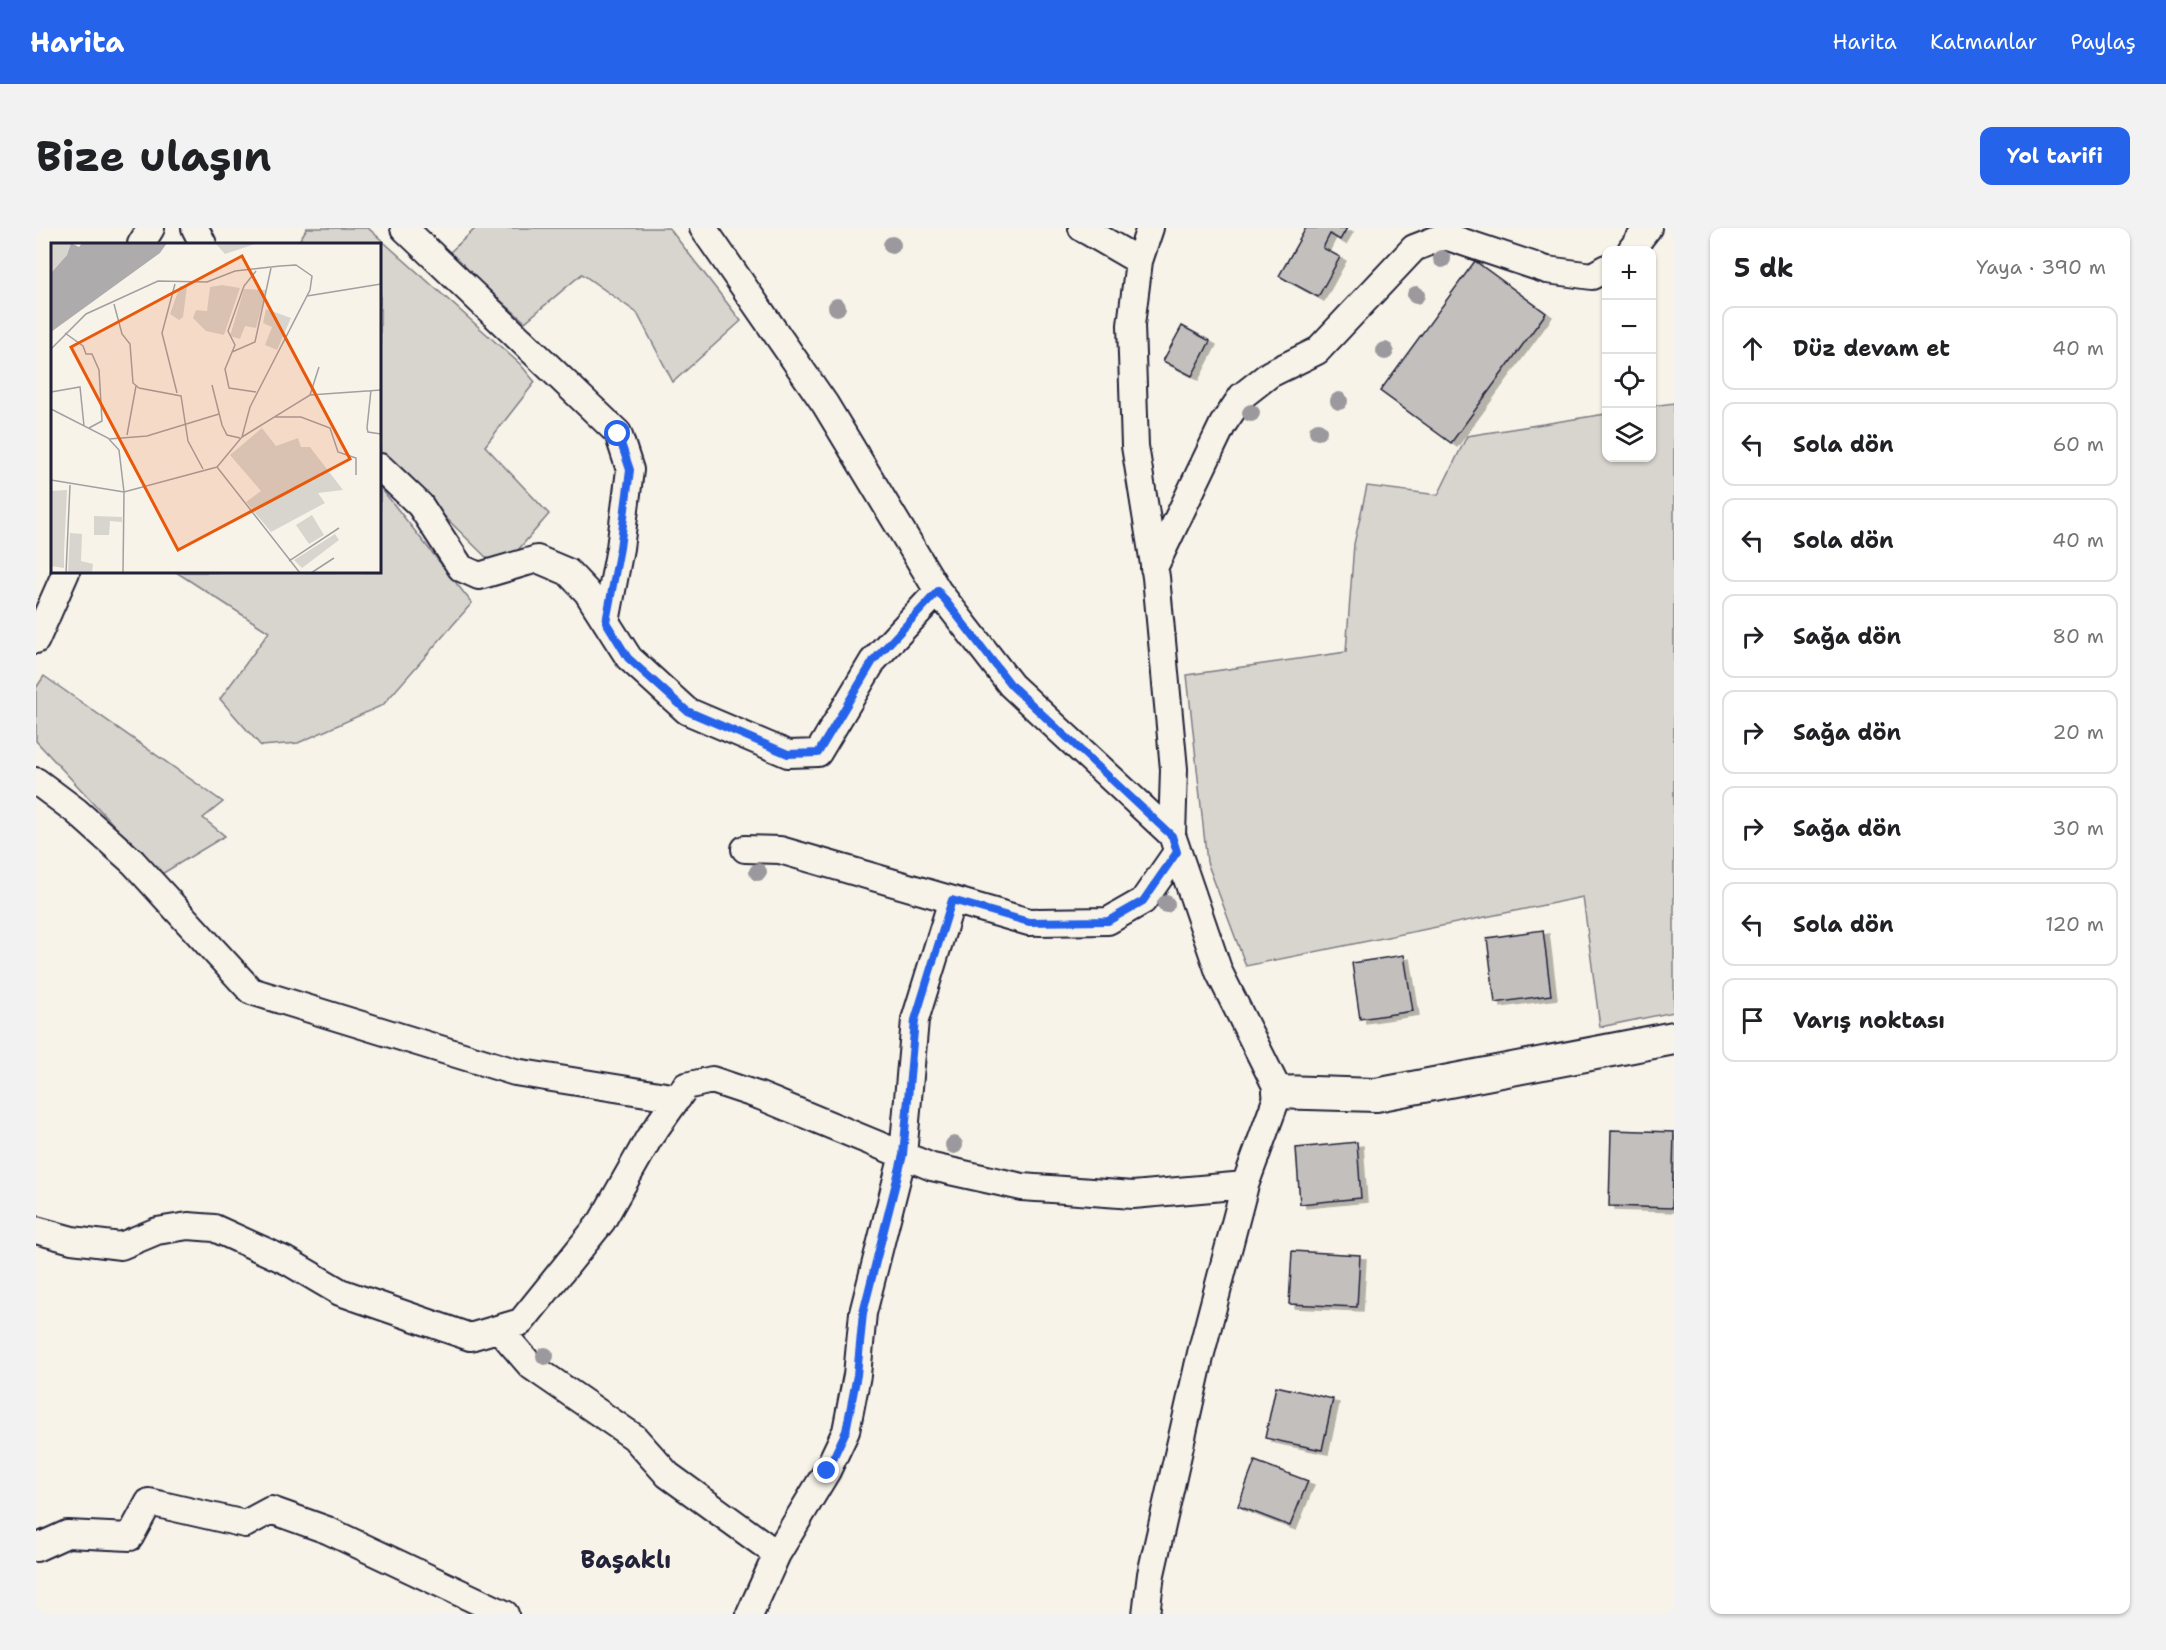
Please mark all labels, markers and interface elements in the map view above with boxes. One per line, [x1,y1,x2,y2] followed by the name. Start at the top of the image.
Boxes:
[30,23,124,61] text: Harita
[1832,28,1897,56] text: Harita
[1930,28,2037,56] text: Katmanlar
[2070,28,2136,56] text: Paylaş
[1980,127,2130,185] button: Yol tarifi
[36,128,271,184] text: Bize ulaşın
[51,243,381,573] inset map
[1602,246,1656,462] map controls
[1602,246,1656,300] button: +
[1734,250,1794,285] text: 5 dk
[1976,254,2106,280] text: Yaya · 390 m
[1602,300,1656,354] button: −
[1736,332,1769,365] icon: ahead
[1793,334,1950,363] text: Düz devam et
[2052,335,2104,361] text: 40 m
[1602,354,1656,408] button: locate
[1602,408,1656,462] button: layers
[604,420,630,446] route start
[1736,428,1769,461] icon: left
[1793,430,1894,459] text: Sola dön
[2052,431,2104,457] text: 60 m
[1736,524,1769,557] icon: left
[1793,526,1894,555] text: Sola dön
[2052,527,2104,553] text: 40 m
[1736,620,1769,653] icon: right
[1793,622,1901,651] text: Sağa dön
[2052,623,2104,649] text: 80 m
[1736,716,1769,749] icon: right
[1793,718,1901,747] text: Sağa dön
[2053,719,2104,745] text: 20 m
[1736,812,1769,845] icon: right
[1793,814,1901,843] text: Sağa dön
[2052,815,2104,841] text: 30 m
[1736,908,1769,941] icon: left
[1793,910,1894,939] text: Sola dön
[2045,911,2104,937] text: 120 m
[1736,1004,1769,1037] icon: arrive
[1793,1006,1945,1035] text: Varış noktası
[813,1457,839,1483] route end
[581,1544,671,1576] district label: Başaklı

